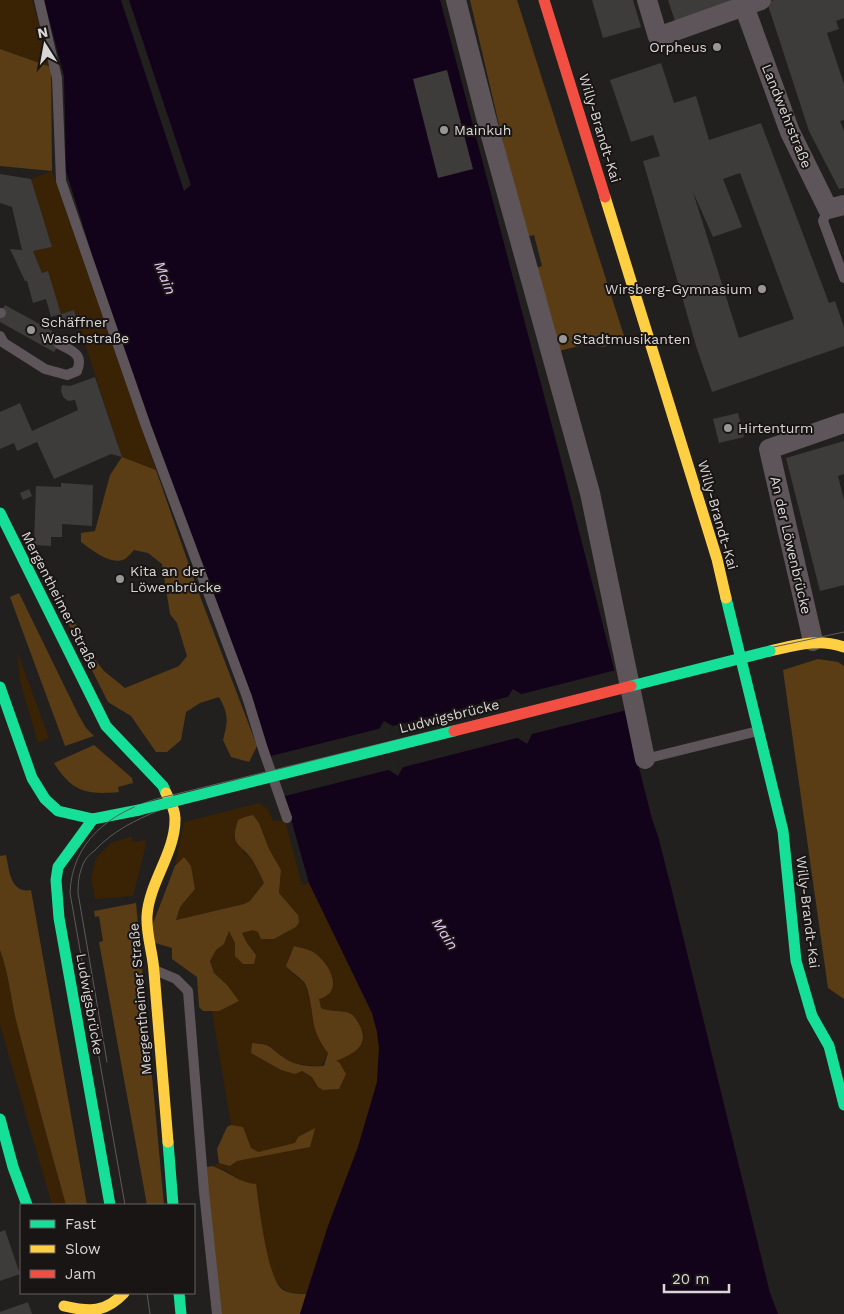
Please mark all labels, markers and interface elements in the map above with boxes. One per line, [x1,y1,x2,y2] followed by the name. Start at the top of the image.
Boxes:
[20,20,70,70] north arrow
[36,23,49,41] text: N
[649,39,707,55] place label: Orpheus
[711,41,723,53] marker: Orpheus
[759,62,815,170] street label: Landwehrstraße
[576,72,624,184] street label: Willy-Brandt-Kai
[454,122,511,138] place label: Mainkuh
[438,124,450,136] marker: Mainkuh
[150,259,180,297] water label: Main
[605,281,752,297] place label: Wirsberg-Gymnasium
[756,283,768,295] marker: Wirsberg-Gymnasium
[41,314,129,346] place label: Schäffner Waschstraße
[25,324,37,336] marker: Schäffner Waschstraße
[573,331,690,347] place label: Stadtmusikanten
[557,333,569,345] marker: Stadtmusikanten
[738,420,813,436] place label: Hirtenturm
[722,422,734,434] marker: Hirtenturm
[695,459,741,571] street label: Willy-Brandt-Kai
[767,475,815,615] street label: An der Löwenbrücke
[18,529,102,671] street label: Mergentheimer Straße
[130,563,221,595] place label: Kita an der Löwenbrücke
[114,573,126,585] marker: Kita an der Löwenbrücke
[397,696,501,736] street label: Ludwigsbrücke
[793,855,823,969] street label: Willy-Brandt-Kai
[428,915,462,953] water label: Main
[125,922,155,1076] street label: Mergentheimer Straße
[73,952,107,1056] street label: Ludwigsbrücke
[20,1204,195,1294] legend
[65,1215,97,1233] text: Fast
[65,1240,101,1258] text: Slow
[664,1262,729,1294] scale bar
[65,1265,96,1283] text: Jam
[672,1270,710,1288] text: 20 m

